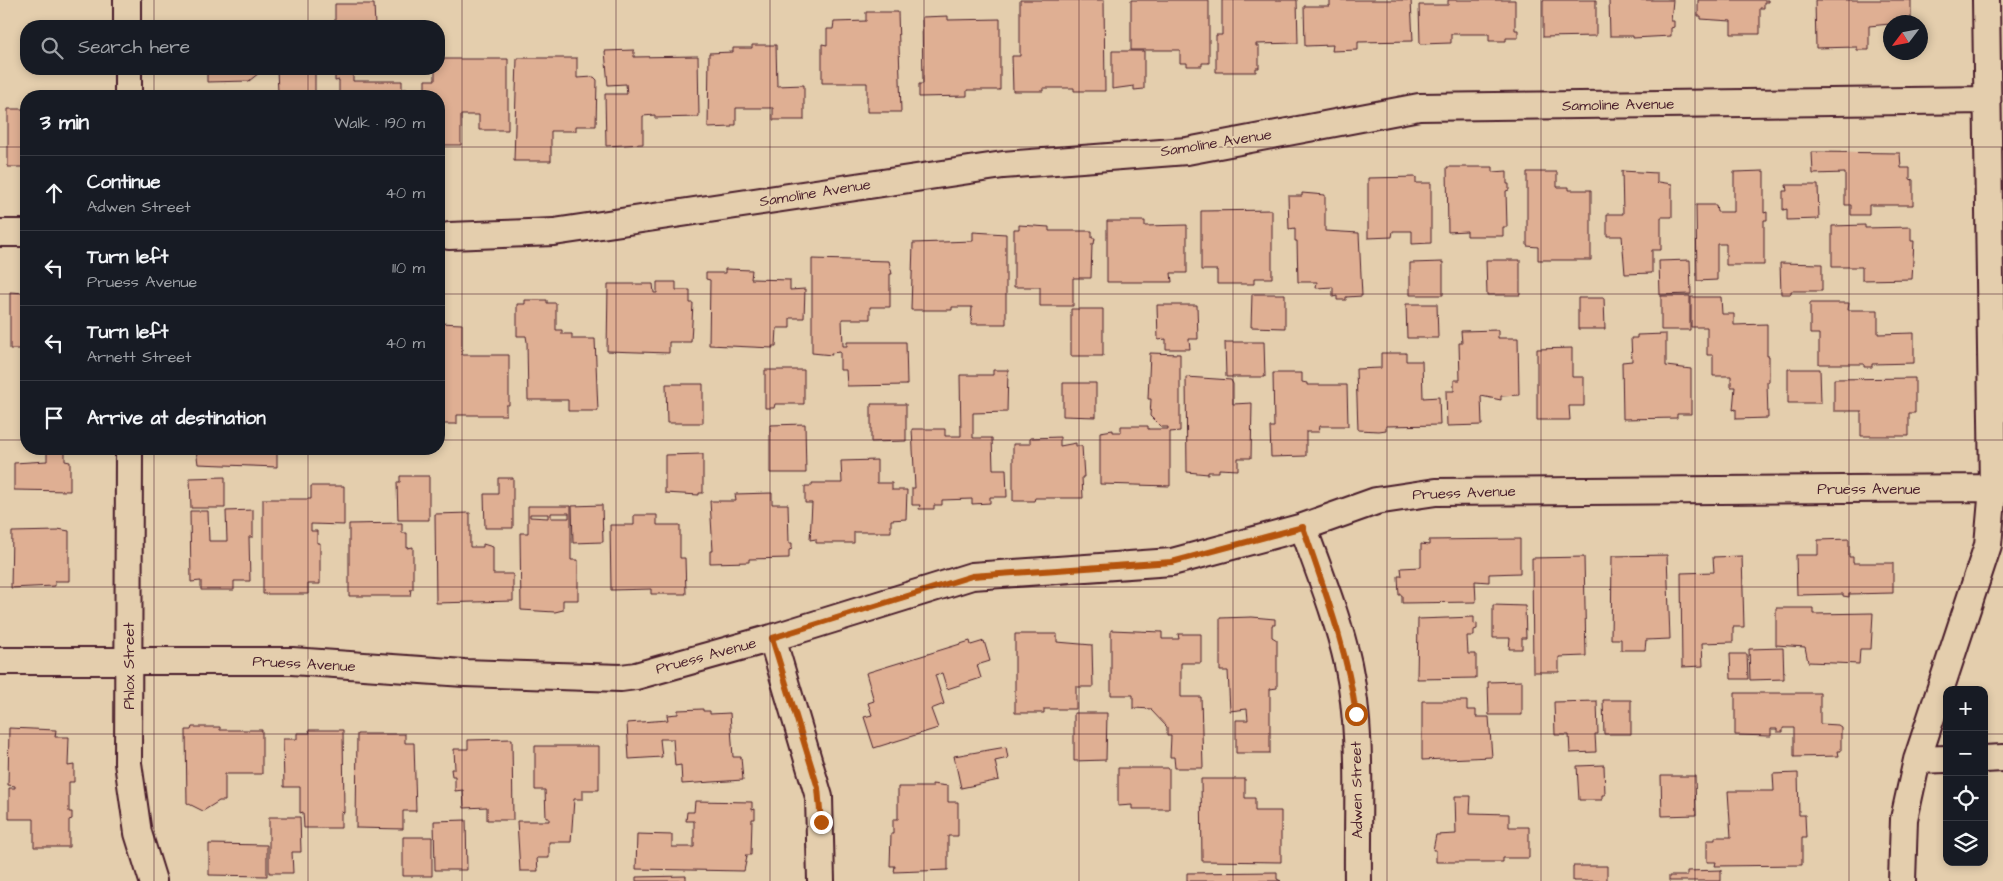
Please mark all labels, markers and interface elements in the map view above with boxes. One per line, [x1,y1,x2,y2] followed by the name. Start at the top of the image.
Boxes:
[1883,15,1928,60] north arrow
[20,20,445,75] search box
[38,34,66,62] icon: search
[78,34,190,61] text: Search here
[1562,94,1674,116] street label: Samoline Avenue
[40,108,89,137] text: 3 min
[334,112,425,134] text: Walk · 190 m
[1159,124,1273,162] street label: Samoline Avenue
[87,169,161,196] text: Continue
[758,174,872,212] street label: Samoline Avenue
[40,179,68,207] icon: ahead
[385,182,425,204] text: 40 m
[87,196,191,218] text: Adwen Street
[87,244,168,271] text: Turn left
[40,254,68,282] icon: left
[392,257,425,279] text: 110 m
[87,271,197,293] text: Pruess Avenue
[87,319,168,346] text: Turn left
[40,329,68,357] icon: left
[385,332,425,354] text: 40 m
[87,346,191,368] text: Arnett Street
[40,404,68,432] icon: arrive
[87,405,266,432] text: Arrive at destination
[1817,479,1921,500] street label: Pruess Avenue
[1412,481,1516,505] street label: Pruess Avenue
[119,622,140,710] street label: Phlox Street
[653,632,759,680] street label: Pruess Avenue
[252,651,356,677] street label: Pruess Avenue
[1943,686,1988,866] map controls
[1943,686,1988,731] button: +
[1345,703,1368,726] route start
[1943,731,1988,776] button: −
[1346,741,1368,839] street label: Adwen Street
[1943,776,1988,821] button: locate
[810,811,833,834] route end
[1943,821,1988,866] button: layers

